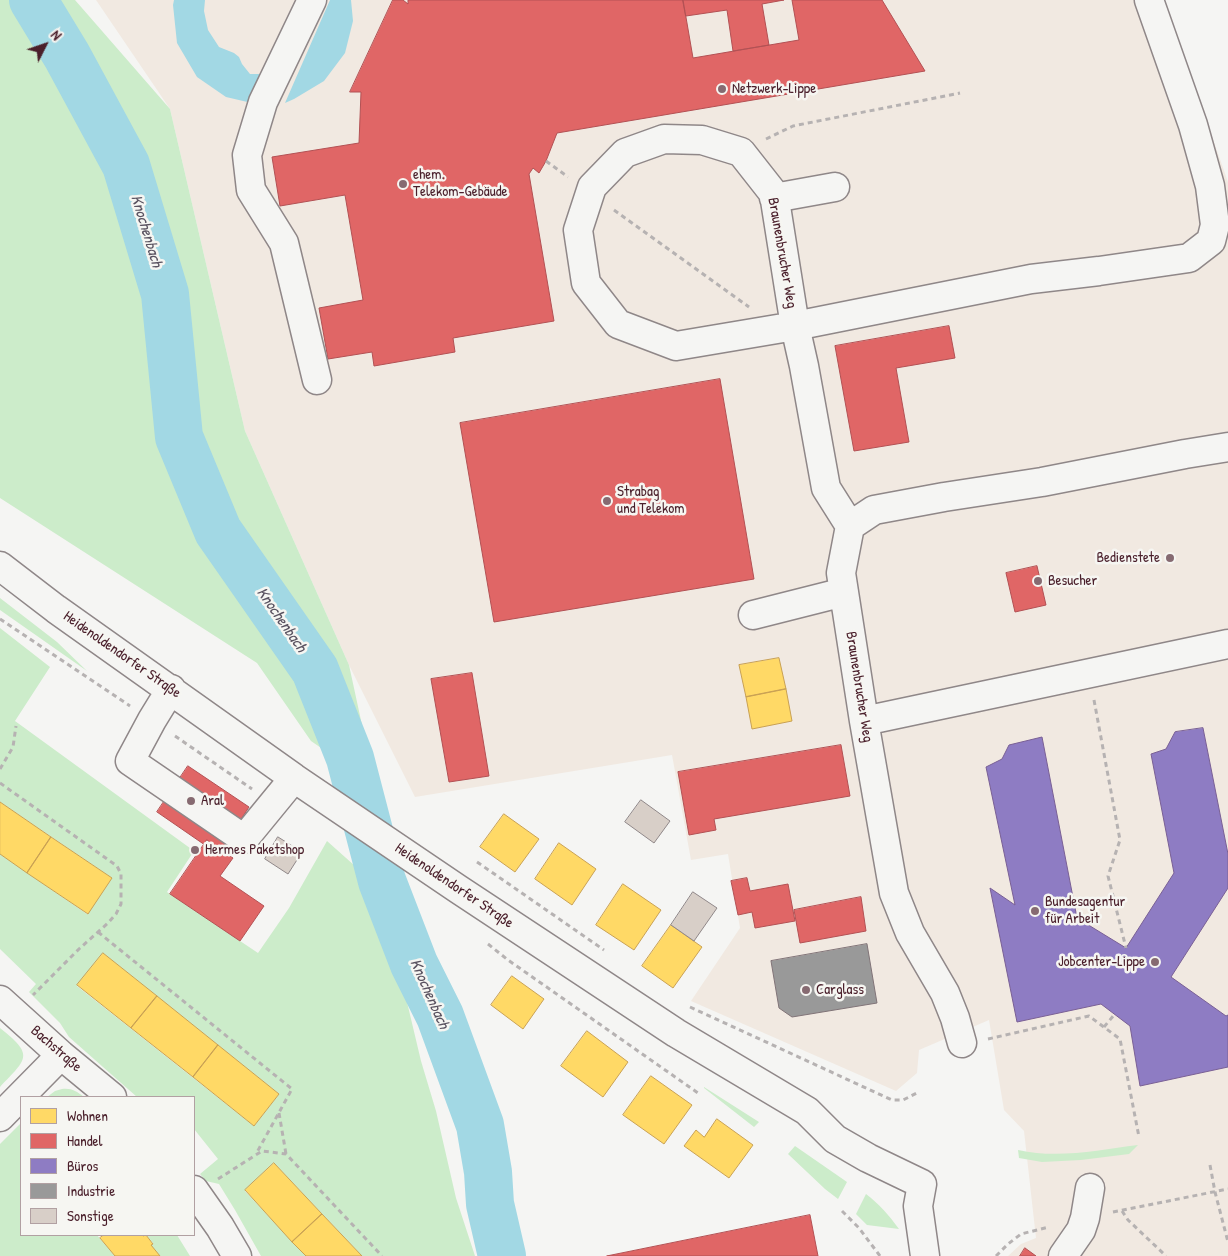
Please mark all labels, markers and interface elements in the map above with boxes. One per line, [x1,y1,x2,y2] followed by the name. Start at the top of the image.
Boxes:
[20,20,70,70] north arrow
[47,26,66,44] text: N
[732,80,816,98] place label: Netzwerk-Lippe
[716,83,728,95] marker: Netzwerk-Lippe
[413,166,508,201] place label: ehem. Telekom-Gebäude
[397,178,409,190] marker: ehem. Telekom-Gebäude
[126,193,166,269] water label: Knochenbach
[763,196,801,310] street label: Braunenbrucher Weg
[617,483,684,518] place label: Strabag und Telekom
[601,495,613,507] marker: Strabag und Telekom
[1096,549,1160,567] place label: Bedienstete
[1164,552,1176,564] marker: Bedienstete
[1048,572,1097,590] place label: Besucher
[1032,575,1044,587] marker: Besucher
[252,584,310,656] water label: Knochenbach
[60,608,184,702] street label: Heidenoldendorfer Straße
[841,630,877,744] street label: Braunenbrucher Weg
[201,792,224,810] place label: Aral
[185,795,197,807] marker: Aral
[391,840,517,932] street label: Heidenoldendorfer Straße
[205,841,304,859] place label: Hermes Paketshop
[189,844,201,856] marker: Hermes Paketshop
[1045,893,1125,928] place label: Bundesagentur für Arbeit
[1029,905,1041,917] marker: Bundesagentur für Arbeit
[1058,953,1145,971] place label: Jobcenter-Lippe
[405,956,453,1032] water label: Knochenbach
[1149,956,1161,968] marker: Jobcenter-Lippe
[816,981,864,999] place label: Carglass
[800,984,812,996] marker: Carglass
[27,1022,85,1076] street label: Bachstraße
[20,1096,195,1236] legend
[67,1105,108,1126] text: Wohnen
[67,1130,103,1151] text: Handel
[67,1155,98,1176] text: Büros
[67,1180,115,1201] text: Industrie
[67,1205,114,1226] text: Sonstige

